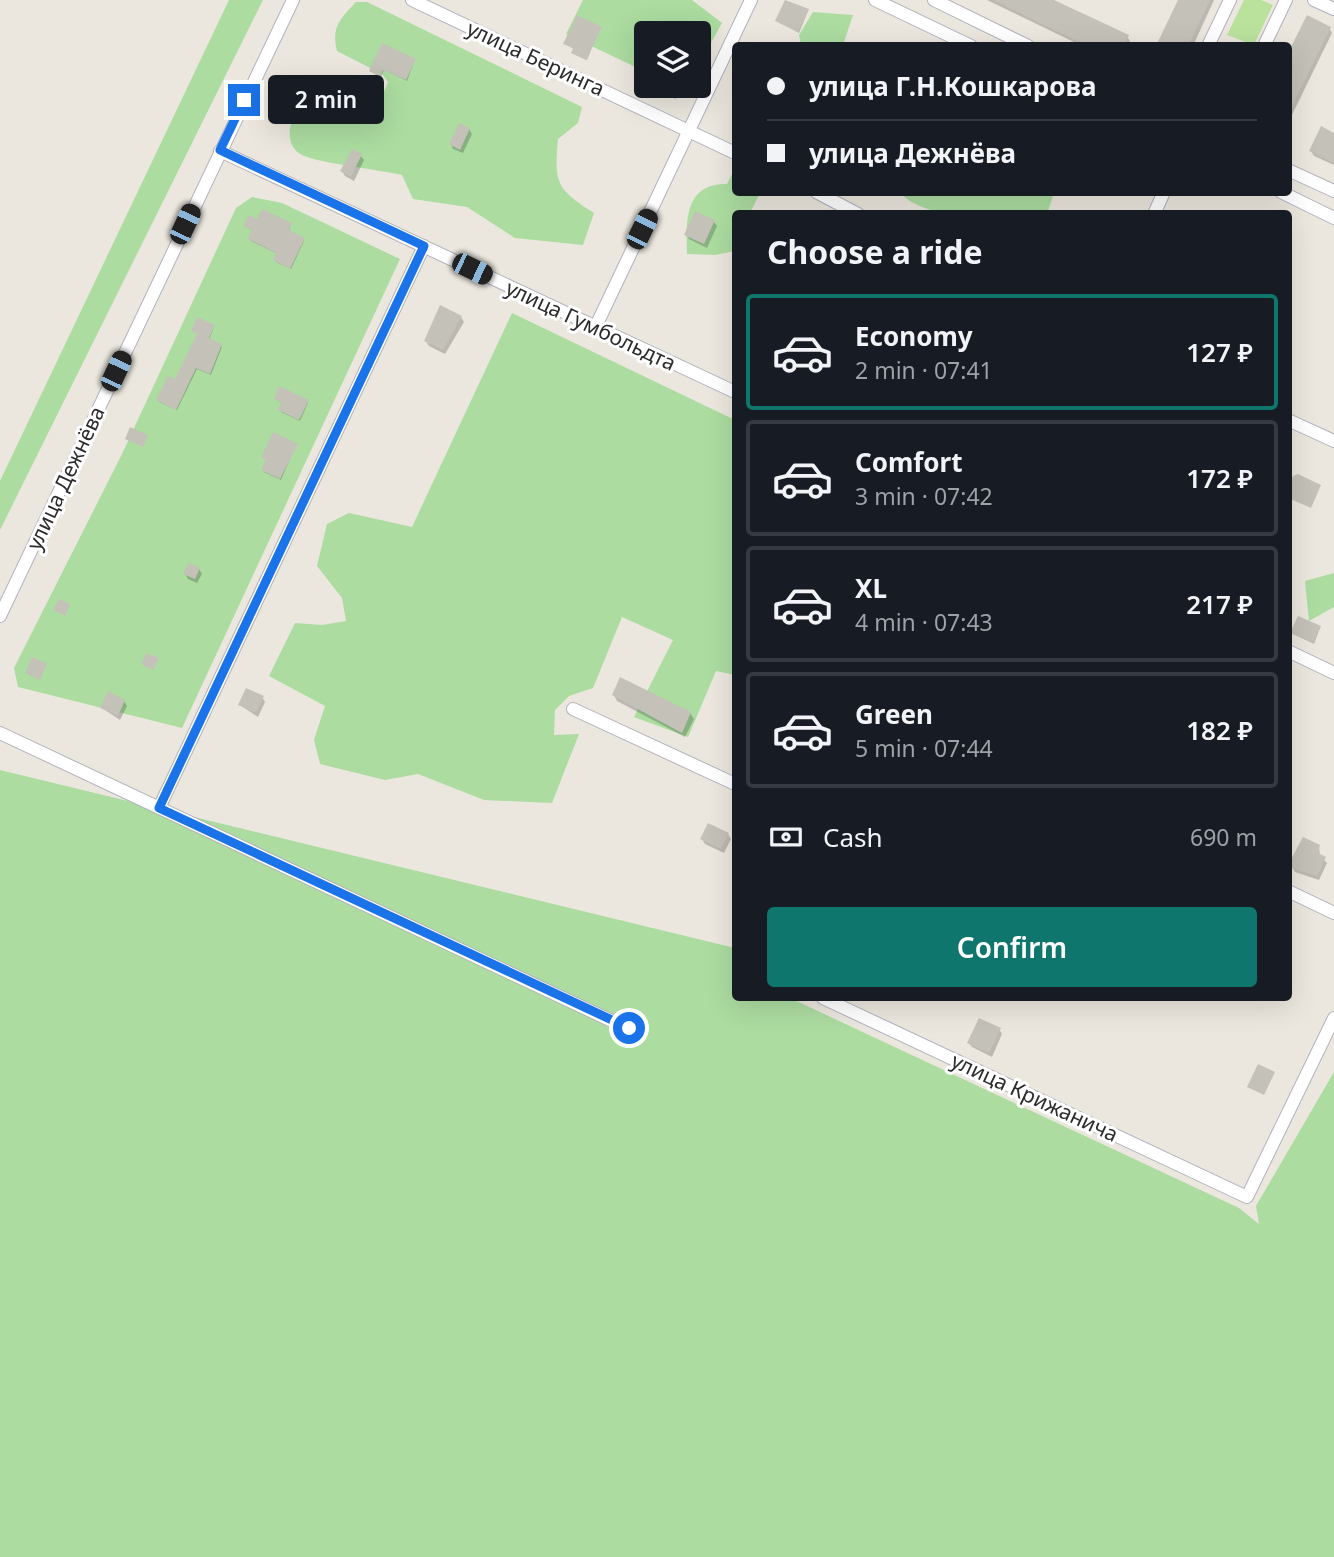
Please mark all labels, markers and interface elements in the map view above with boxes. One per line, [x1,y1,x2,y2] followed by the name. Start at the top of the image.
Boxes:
[463,14,609,102] street label: улица Беринга
[634,21,711,98] map controls
[634,21,711,98] button: layers
[809,68,1096,104] text: улица Г.Н.Кошкарова
[268,76,384,124] callout: 2 min
[295,83,357,115] text: 2 min
[228,84,260,116] route end
[809,135,1016,171] text: улица Дежнёва
[167,201,204,247] car
[624,206,661,252] car
[767,230,983,273] text: Choose a ride
[449,250,496,288] car
[501,273,681,377] street label: улица Гумбольдта
[855,318,973,354] text: Economy
[771,321,834,384] icon: car
[1186,334,1253,370] text: 127 ₽
[98,348,135,394] car
[855,354,993,386] text: 2 min · 07:41
[19,402,111,554] street label: улица Дежнёва
[855,444,963,480] text: Comfort
[771,447,834,510] icon: car
[1186,460,1253,496] text: 172 ₽
[855,480,993,512] text: 3 min · 07:42
[855,570,887,606] text: XL
[771,573,834,636] icon: car
[1186,586,1253,622] text: 217 ₽
[855,606,993,638] text: 4 min · 07:43
[855,696,933,732] text: Green
[771,699,834,762] icon: car
[1186,712,1253,748] text: 182 ₽
[855,732,993,764] text: 5 min · 07:44
[767,818,805,856] icon: cash
[823,819,883,855] text: Cash
[1190,821,1257,853] text: 690 m
[767,907,1257,987] button: Confirm
[613,1012,645,1044] route start
[947,1046,1123,1148] street label: улица Крижанича

